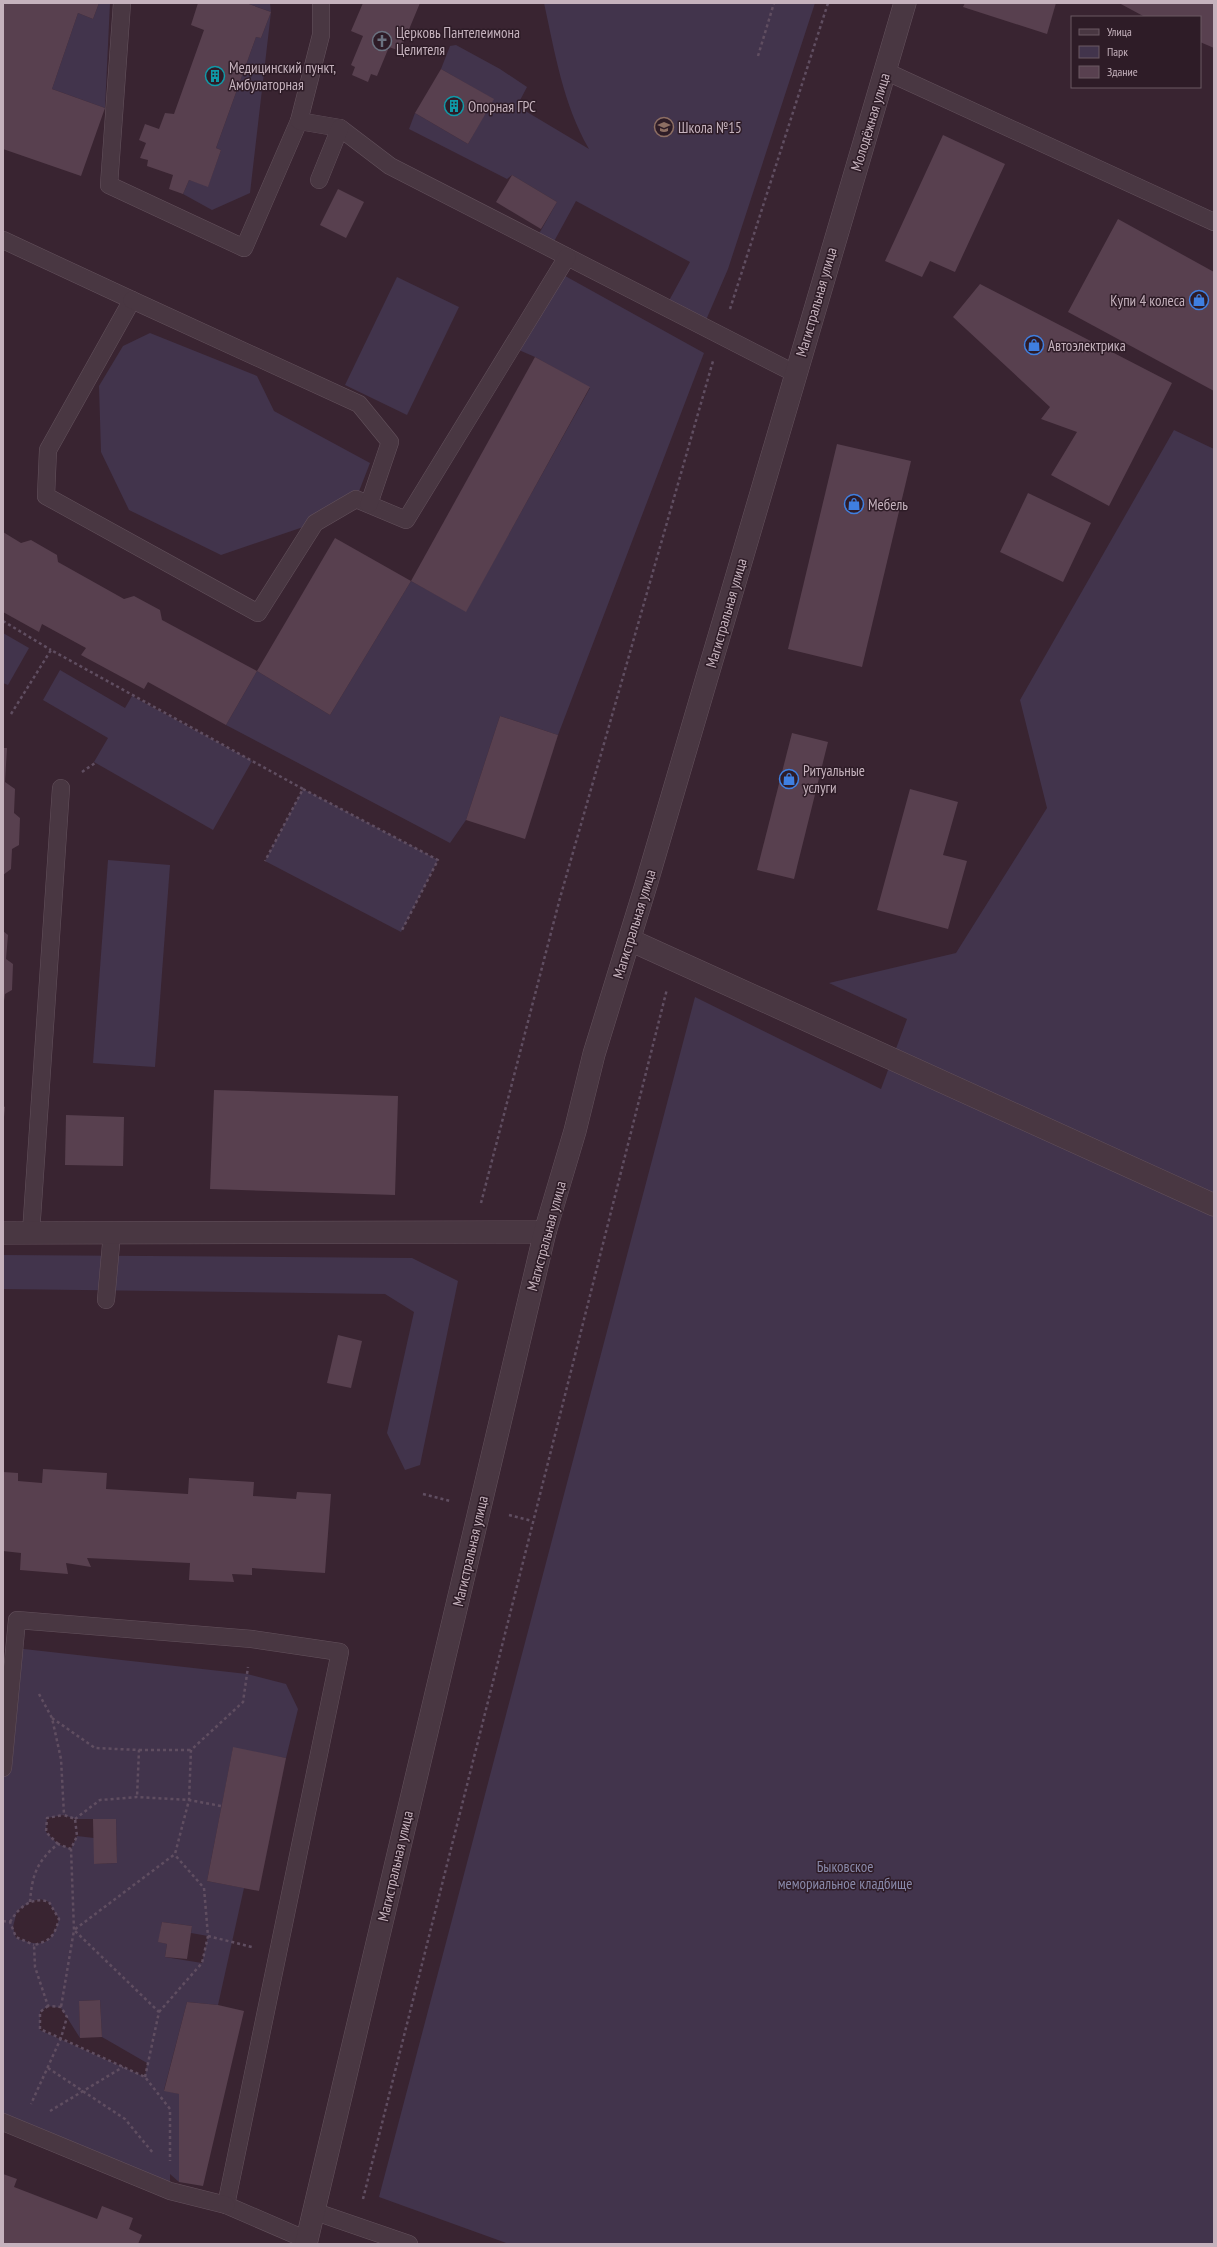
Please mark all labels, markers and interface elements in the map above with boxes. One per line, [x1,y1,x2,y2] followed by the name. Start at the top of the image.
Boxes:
[1071,16,1201,88] legend
[396,23,520,59] place label: Церковь Пантелеимона Целителя
[1107,24,1132,39] text: Улица
[371,30,393,52] church icon: Церковь Пантелеимона Целителя
[1107,44,1128,59] text: Парк
[229,58,336,94] place label: Медицинский пункт, Амбулаторная
[1107,64,1138,79] text: Здание
[204,65,226,87] building icon: Медицинский пункт, Амбулаторная
[846,71,894,173] street label: Молодёжная улица
[443,95,465,117] building icon: Опорная ГРС
[468,97,536,116] place label: Опорная ГРС
[653,116,675,138] school or university icon: Школа №15
[678,118,742,137] place label: Школа №15
[791,245,841,359] street label: Магистральная улица
[1188,289,1210,311] shop icon: Купи 4 колеса
[1110,291,1185,310] place label: Купи 4 колеса
[1023,334,1045,356] shop icon: Автоэлектрика
[1048,336,1126,355] place label: Автоэлектрика
[843,493,865,515] shop icon: Мебель
[868,495,908,514] place label: Мебель
[701,556,751,670] street label: Магистральная улица
[803,761,865,797] place label: Ритуальные услуги
[778,768,800,790] shop icon: Ритуальные услуги
[608,867,660,981] street label: Магистральная улица
[522,1179,570,1293] street label: Магистральная улица
[448,1494,492,1608] street label: Магистральная улица
[373,1809,417,1923] street label: Магистральная улица
[778,1857,912,1893] park label: Быковское мемориальное кладбище

